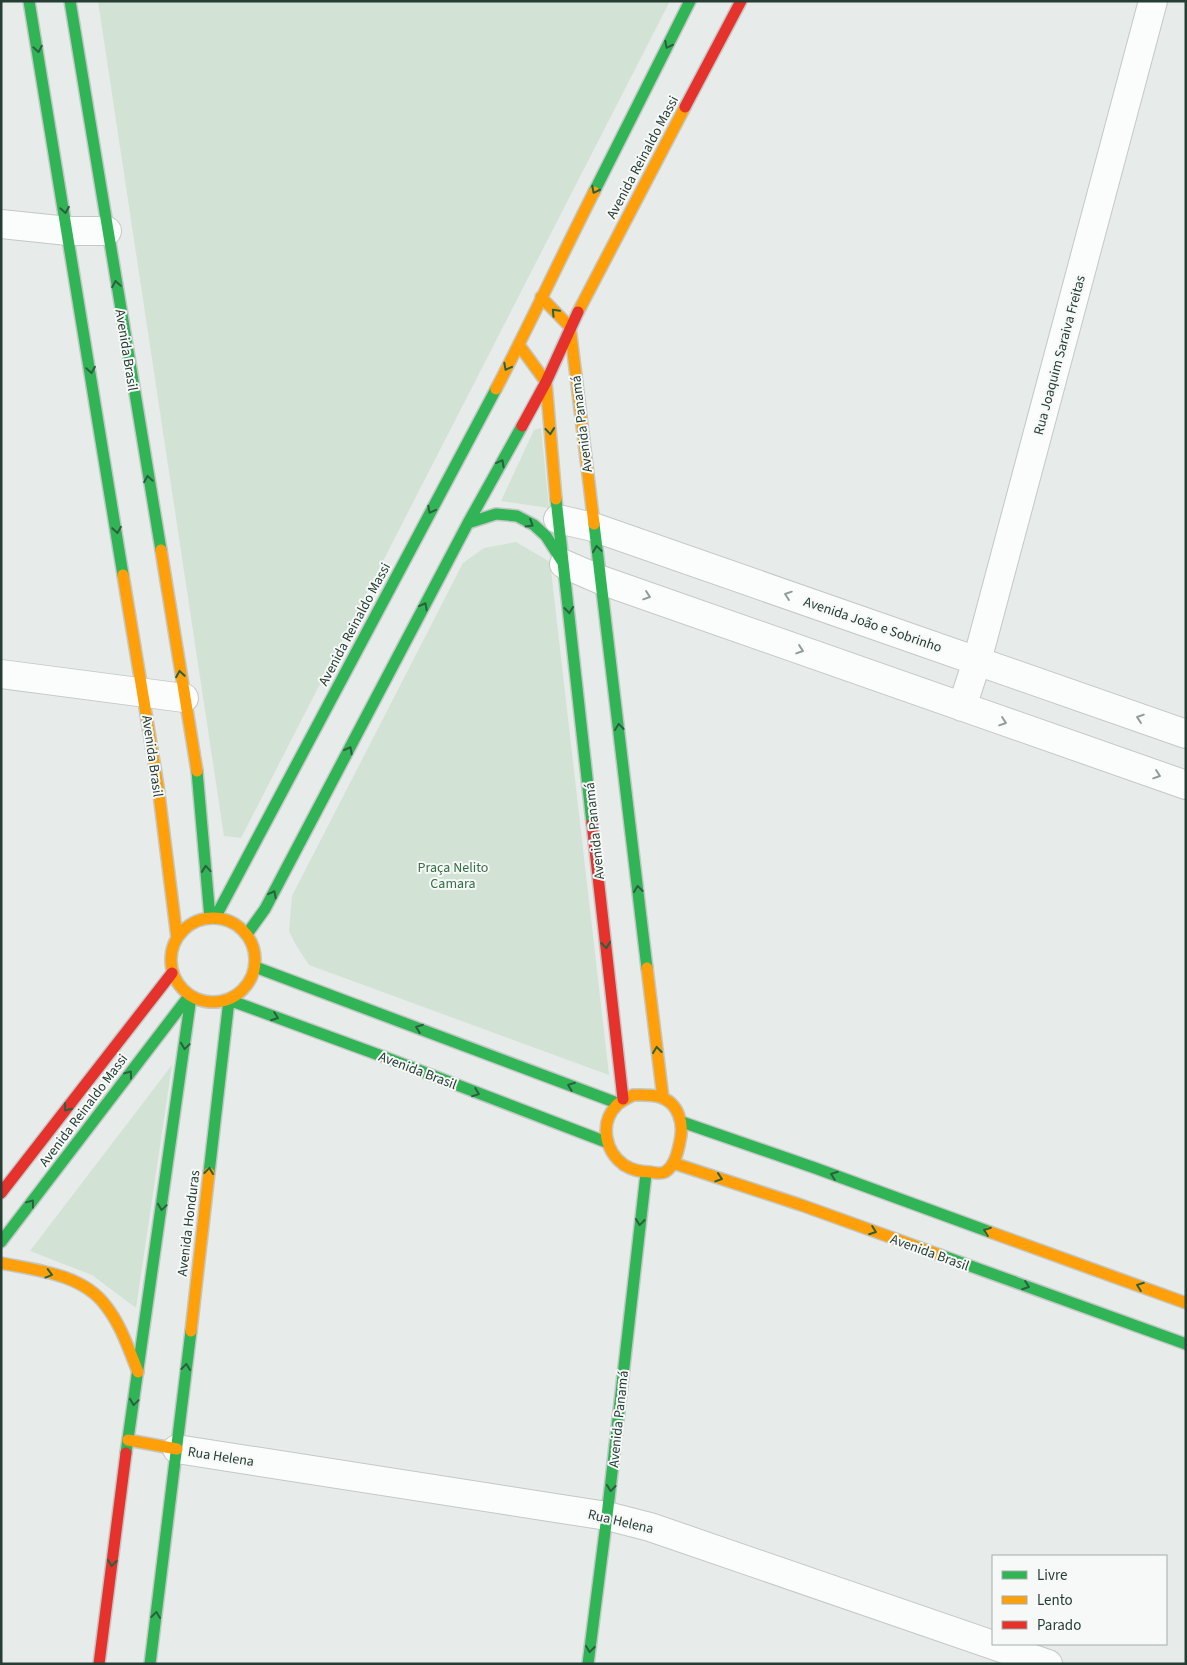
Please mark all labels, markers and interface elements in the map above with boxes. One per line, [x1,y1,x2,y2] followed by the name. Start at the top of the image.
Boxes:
[664,40,674,49] one-way arrow
[32,45,42,54] one-way arrow
[602,92,684,223] street label: Avenida Reinaldo Massi
[591,185,601,194] one-way arrow
[59,205,69,214] one-way arrow
[1029,273,1091,437] street label: Rua Joaquim Saraiva Freitas
[112,280,122,288] one-way arrow
[110,308,142,393] street label: Avenida Brasil
[552,308,561,317] one-way arrow
[503,361,513,370] one-way arrow
[85,366,96,374] one-way arrow
[566,374,598,473] street label: Avenida Panamá
[545,427,556,435] one-way arrow
[495,459,505,468] one-way arrow
[144,474,154,483] one-way arrow
[427,505,437,514] one-way arrow
[525,517,534,527] one-way arrow
[111,526,121,535] one-way arrow
[592,544,602,553] one-way arrow
[314,559,396,690] street label: Avenida Reinaldo Massi
[642,590,651,600] one-way arrow
[784,591,793,601] one-way arrow
[801,592,944,658] street label: Avenida João e Sobrinho
[418,602,428,611] one-way arrow
[563,606,574,614] one-way arrow
[796,644,804,654] one-way arrow
[176,669,186,678] one-way arrow
[136,714,168,799] street label: Avenida Brasil
[1136,714,1144,724] one-way arrow
[998,716,1007,726] one-way arrow
[614,723,625,731] one-way arrow
[343,746,353,755] one-way arrow
[1152,769,1160,779] one-way arrow
[580,781,610,880] street label: Avenida Panamá
[418,858,488,894] park label: Praça Nelito Camara
[201,865,212,873] one-way arrow
[633,884,644,892] one-way arrow
[267,890,277,899] one-way arrow
[600,941,611,949] one-way arrow
[270,1011,279,1021] one-way arrow
[415,1024,424,1034] one-way arrow
[180,1041,190,1050] one-way arrow
[652,1046,663,1054] one-way arrow
[376,1047,460,1095] street label: Avenida Brasil
[35,1050,133,1171] street label: Avenida Reinaldo Massi
[124,1071,132,1080] one-way arrow
[567,1082,576,1092] one-way arrow
[471,1086,480,1097] one-way arrow
[64,1102,73,1112] one-way arrow
[203,1167,214,1175] one-way arrow
[173,1169,205,1277] street label: Avenida Honduras
[831,1171,839,1181] one-way arrow
[715,1173,723,1183] one-way arrow
[25,1200,33,1209] one-way arrow
[157,1202,167,1211] one-way arrow
[635,1219,646,1227] one-way arrow
[868,1225,877,1235] one-way arrow
[983,1227,992,1237] one-way arrow
[888,1229,972,1277] street label: Avenida Brasil
[44,1268,52,1278] one-way arrow
[1021,1280,1030,1290] one-way arrow
[1136,1282,1145,1292] one-way arrow
[180,1363,191,1371] one-way arrow
[604,1370,634,1469] street label: Avenida Panamá
[129,1398,139,1406] one-way arrow
[186,1442,255,1472] street label: Rua Helena
[606,1484,617,1492] one-way arrow
[586,1505,656,1539] street label: Rua Helena
[992,1555,1167,1645] legend
[107,1559,118,1567] one-way arrow
[1037,1565,1067,1586] text: Livre
[1037,1590,1073,1611] text: Lento
[150,1611,161,1619] one-way arrow
[1037,1615,1081,1636] text: Parado
[585,1646,596,1654] one-way arrow

